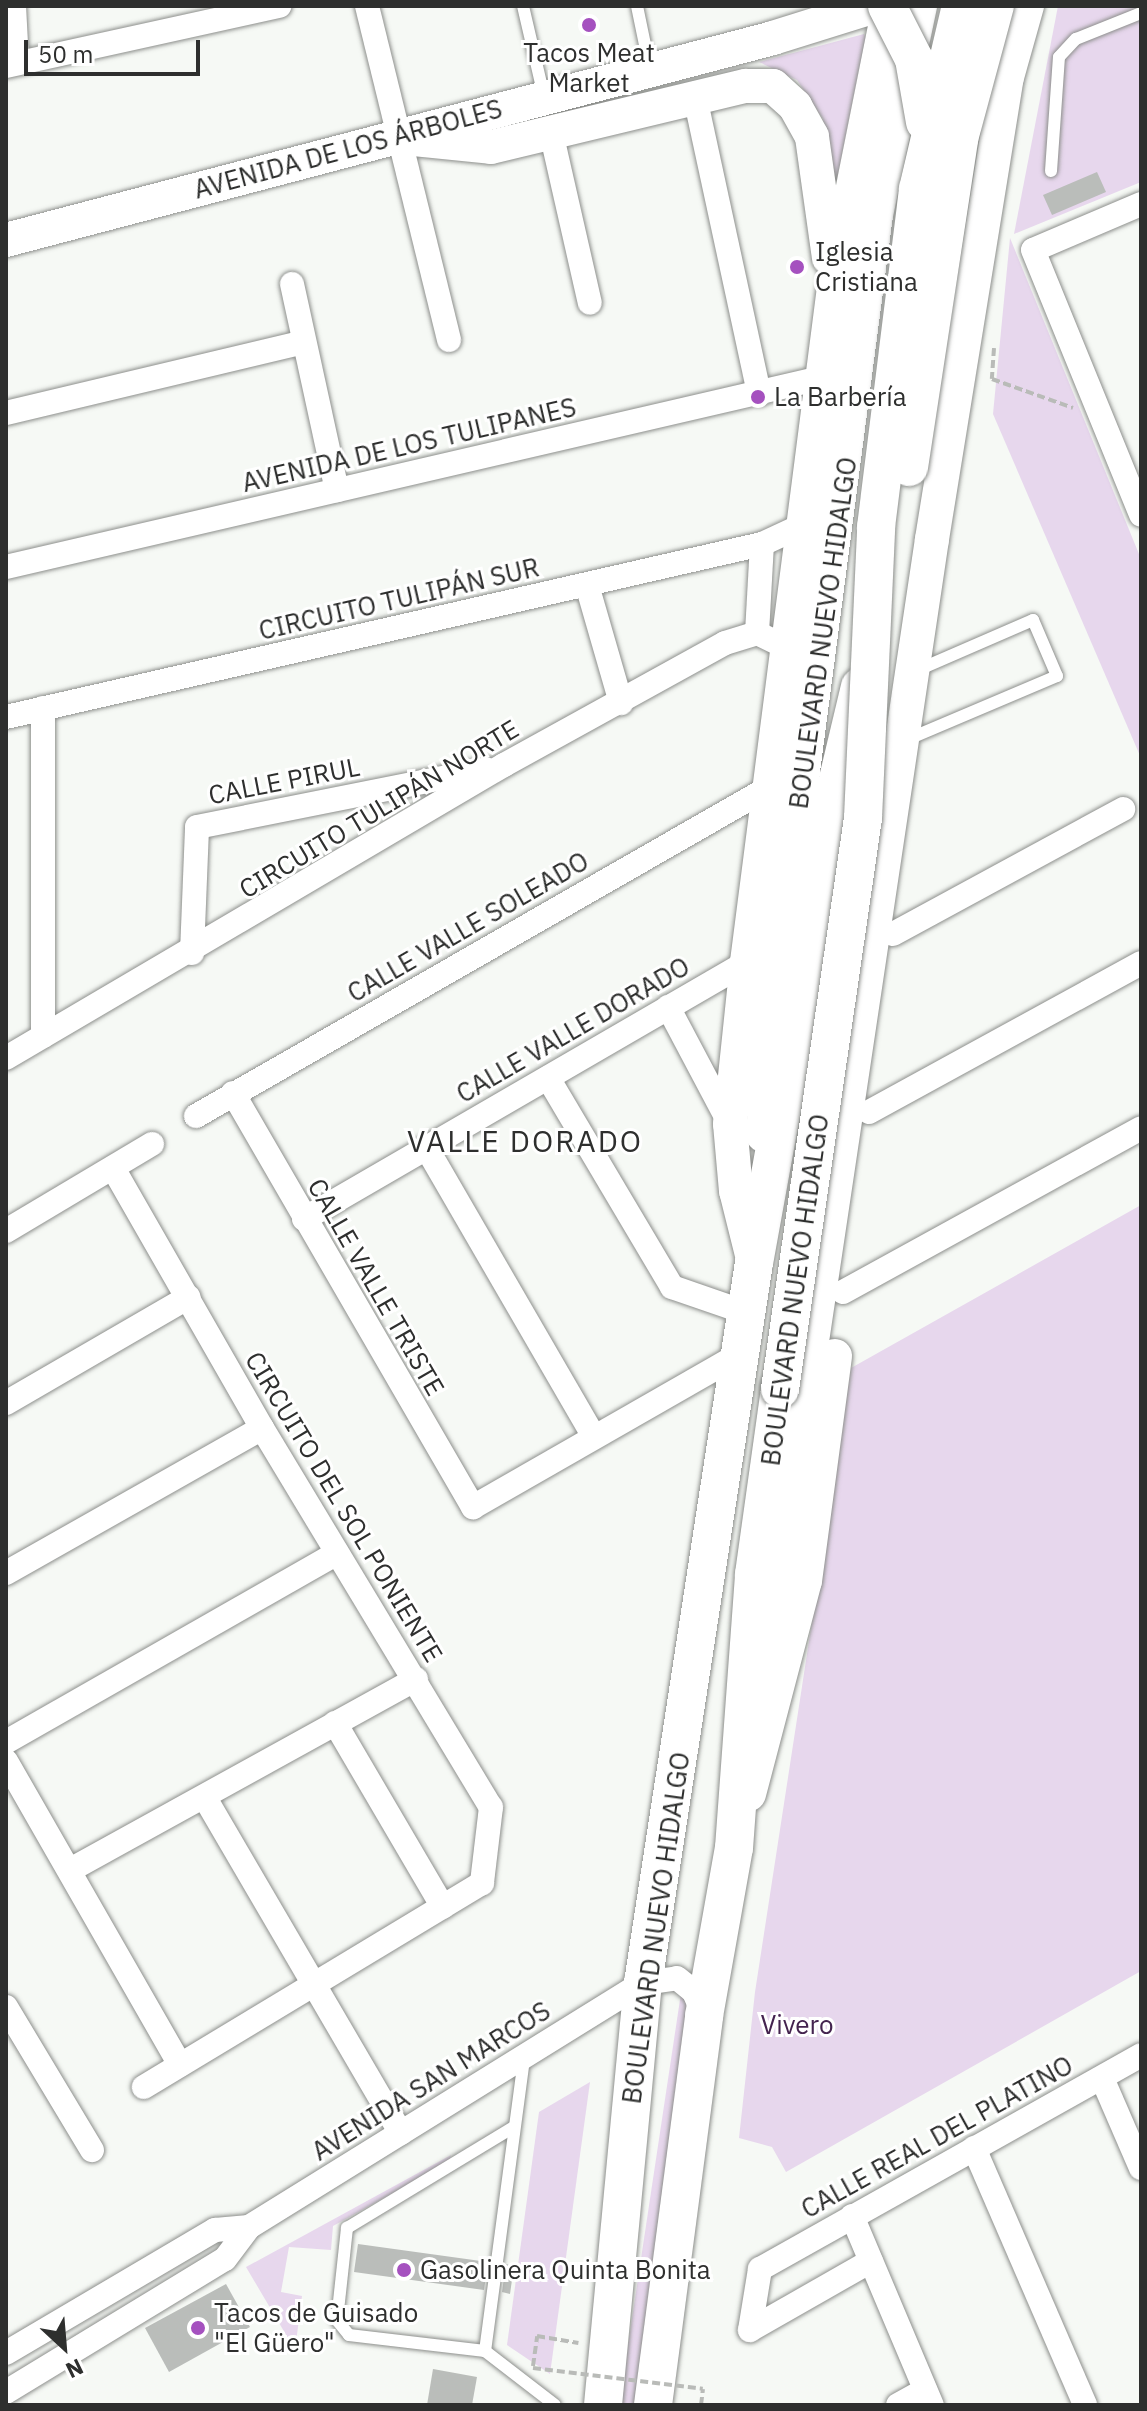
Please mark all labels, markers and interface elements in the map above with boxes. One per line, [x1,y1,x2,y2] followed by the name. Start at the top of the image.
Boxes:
[580,16,598,34] marker: Tacos Meat Market
[28,24,204,74] scale bar
[523,37,655,98] place label: Tacos Meat Market
[38,38,93,70] text: 50 m
[190,93,506,205] street label: AVENIDA DE LOS ÁRBOLES
[815,236,918,298] place label: Iglesia Cristiana
[786,256,808,278] marker: Iglesia Cristiana
[774,381,907,413] place label: La Barbería
[749,388,767,406] marker: La Barbería
[239,391,579,499] street label: AVENIDA DE LOS TULIPANES
[783,455,863,811] street label: BOULEVARD NUEVO HIDALGO
[256,552,542,646] street label: CIRCUITO TULIPÁN SUR
[234,713,524,905] street label: CIRCUITO TULIPÁN NORTE
[206,751,362,811] street label: CALLE PIRUL
[342,845,594,1009] street label: CALLE VALLE SOLEADO
[451,951,695,1109] street label: CALLE VALLE DORADO
[755,1112,835,1468] street label: BOULEVARD NUEVO HIDALGO
[407,1123,643,1159] district label: VALLE DORADO
[301,1173,451,1401] street label: CALLE VALLE TRISTE
[239,1346,449,1668] street label: CIRCUITO DEL SOL PONIENTE
[616,1750,696,2106] street label: BOULEVARD NUEVO HIDALGO
[306,1995,556,2167] street label: AVENIDA SAN MARCOS
[760,2009,834,2041] park label: Vivero
[796,2049,1078,2225] street label: CALLE REAL DEL PLATINO
[420,2254,711,2286] place label: Gasolinera Quinta Bonita
[395,2261,413,2279] marker: Gasolinera Quinta Bonita
[214,2297,418,2358] place label: Tacos de Guisado "El Güero"
[24,2307,104,2387] north arrow
[189,2319,207,2337] marker: Tacos de Guisado "El Güero"
[61,2352,88,2386] text: N

